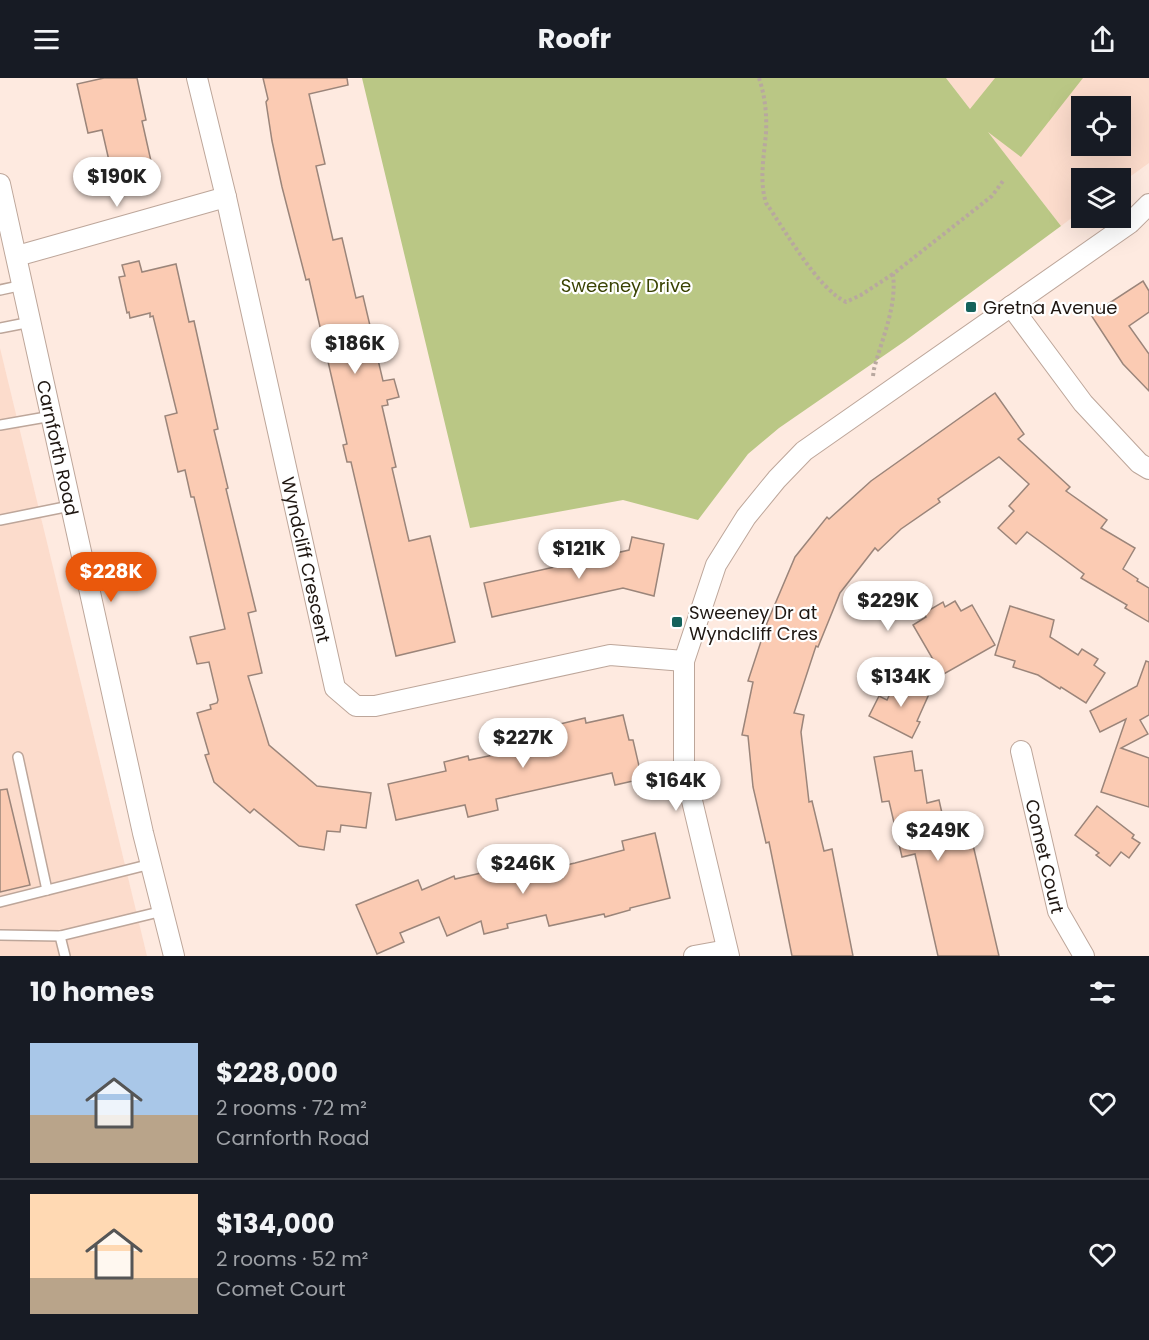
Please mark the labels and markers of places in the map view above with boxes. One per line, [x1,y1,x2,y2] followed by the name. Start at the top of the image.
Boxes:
[75,157,159,208] pin: $190K
[983,295,1118,320] place label: Gretna Avenue
[964,300,978,314] marker: Gretna Avenue
[313,324,397,375] pin: $186K
[537,529,621,580] pin: $121K
[69,552,153,603] pin: $228K
[846,581,930,632] pin: $229K
[689,600,818,646] place label: Sweeney Dr at Wyndcliff Cres
[670,615,684,629] marker: Sweeney Dr at Wyndcliff Cres
[859,657,943,708] pin: $134K
[481,718,565,769] pin: $227K
[634,761,718,812] pin: $164K
[896,811,980,862] pin: $249K
[481,844,565,895] pin: $246K

